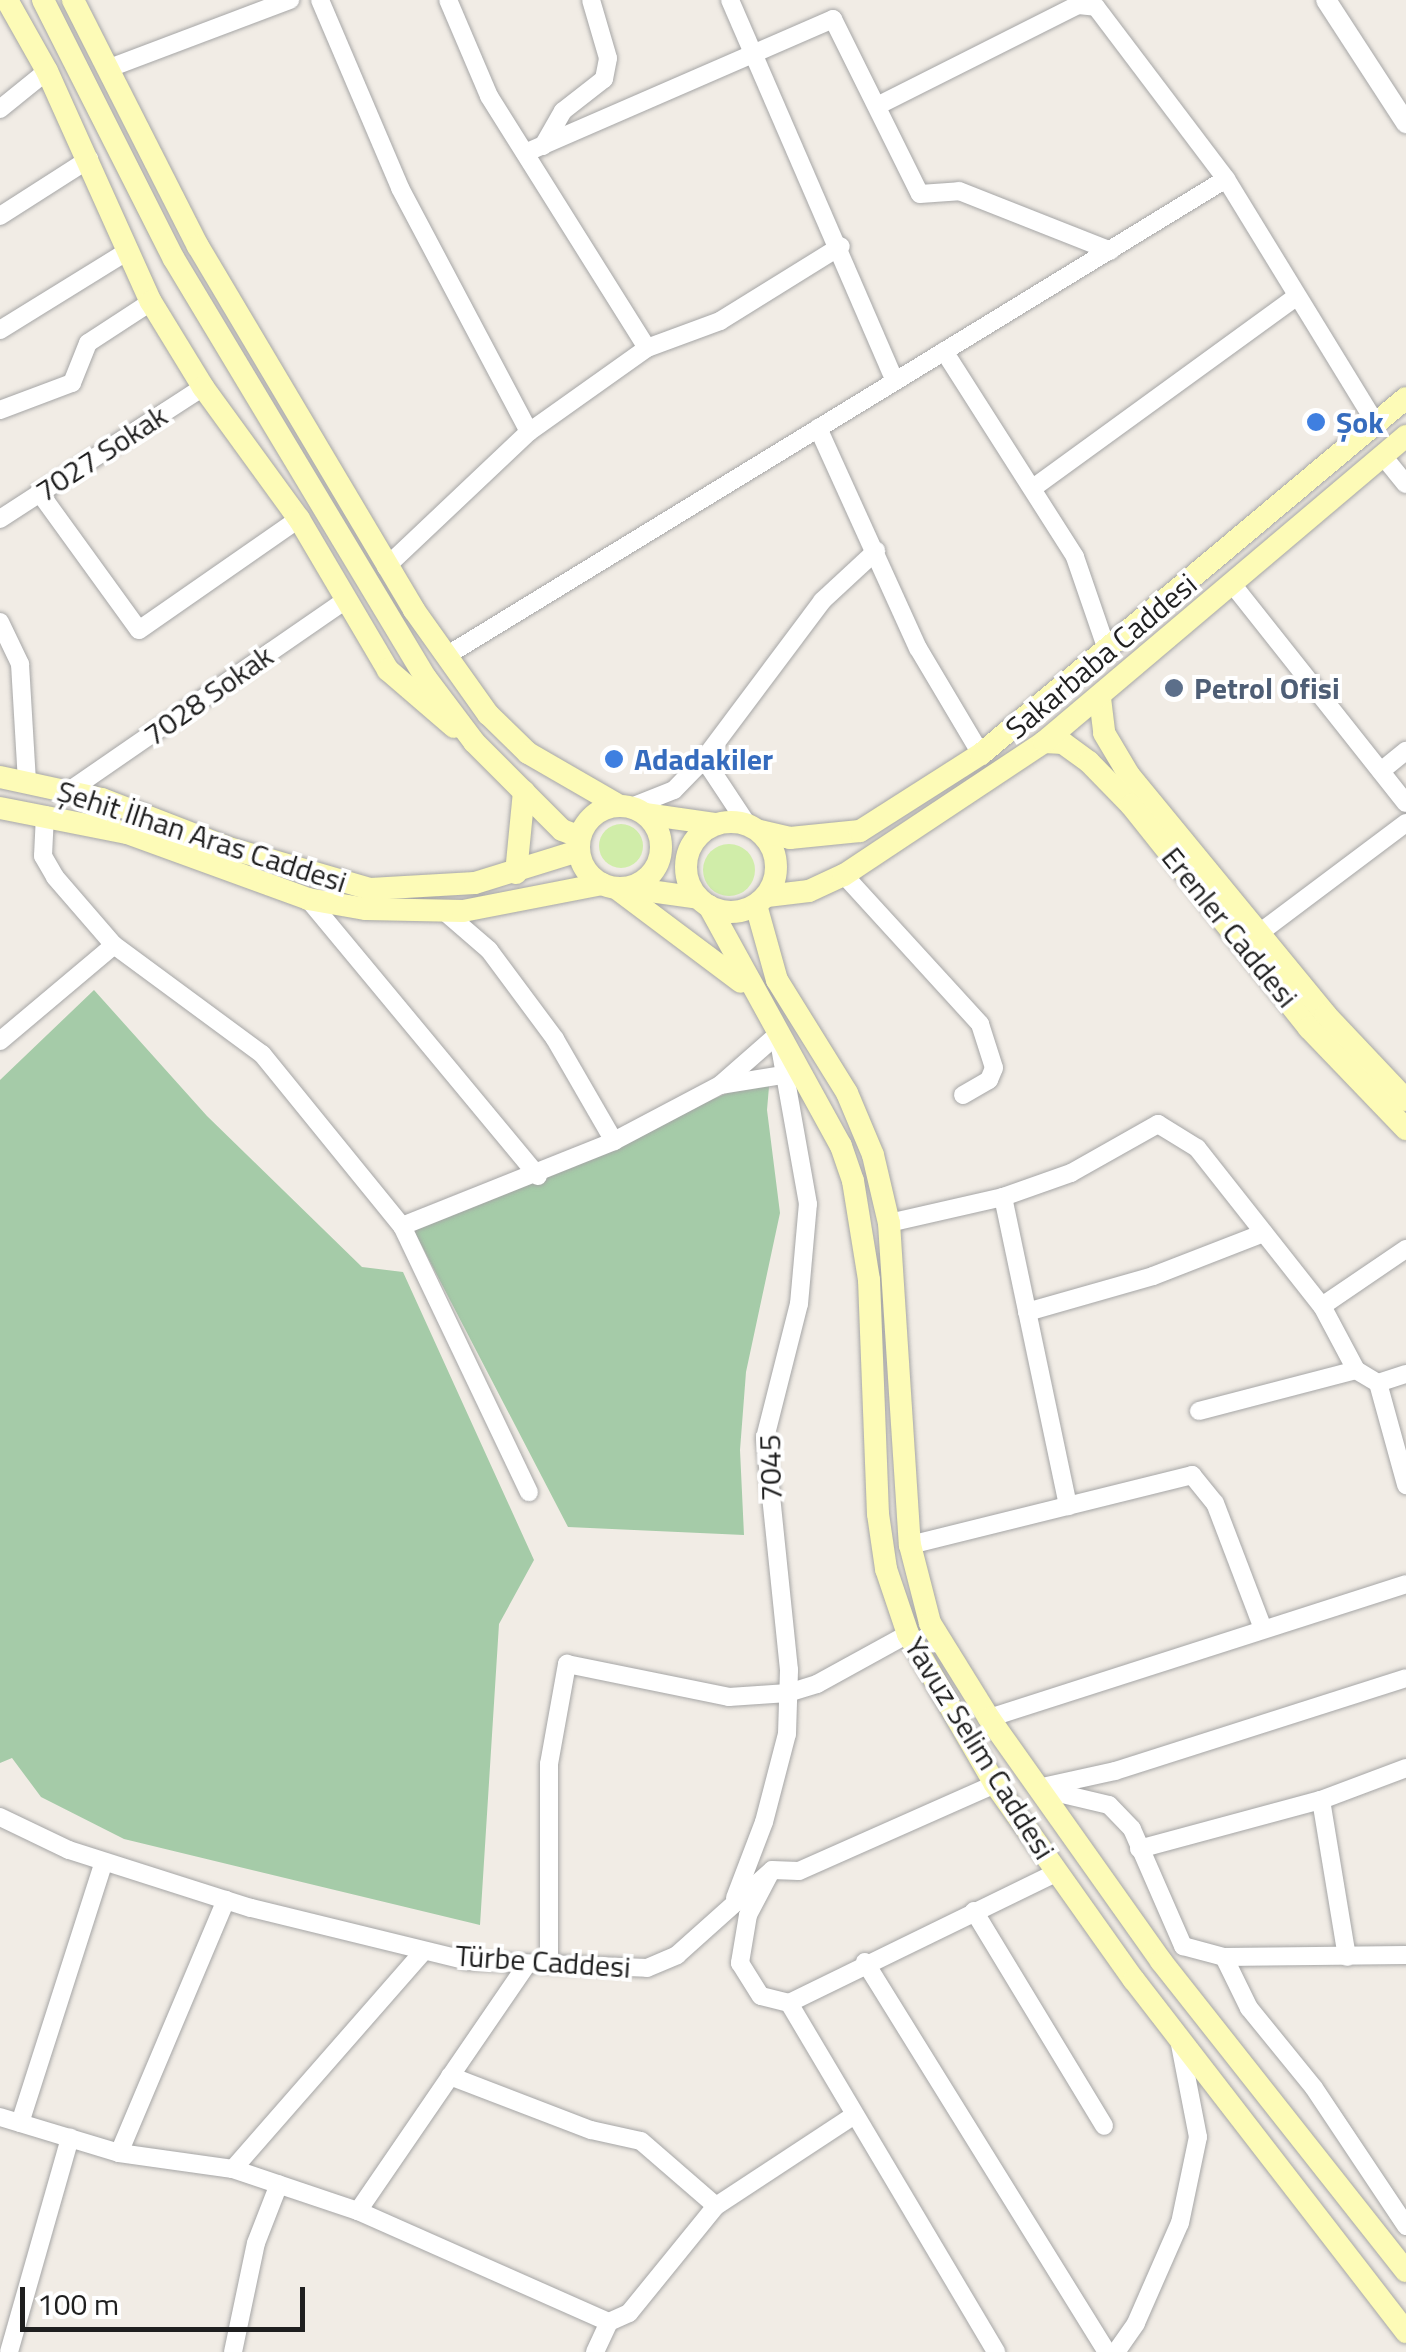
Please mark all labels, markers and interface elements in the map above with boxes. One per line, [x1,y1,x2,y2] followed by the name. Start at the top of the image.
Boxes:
[28,397,174,509] street label: 7027 Sokak
[1336,404,1384,440] place label: Şok
[1305,411,1327,433] marker: Şok
[998,566,1204,746] street label: Sakarbaba Caddesi
[136,637,280,753] street label: 7028 Sokak
[1194,670,1340,706] place label: Petrol Ofisi
[1163,677,1185,699] marker: Petrol Ofisi
[634,741,773,777] place label: Adadakiler
[603,748,625,770] marker: Adadakiler
[53,772,351,900] street label: Şehit İlhan Aras Caddesi
[1154,840,1306,1014] street label: Erenler Caddesi
[751,1434,789,1502] street label: 7045
[897,1630,1063,1866] street label: Yavuz Selim Caddesi
[454,1937,632,1985] street label: Türbe Caddesi
[25,2267,310,2329] scale bar
[37,2281,119,2327] text: 100 m

